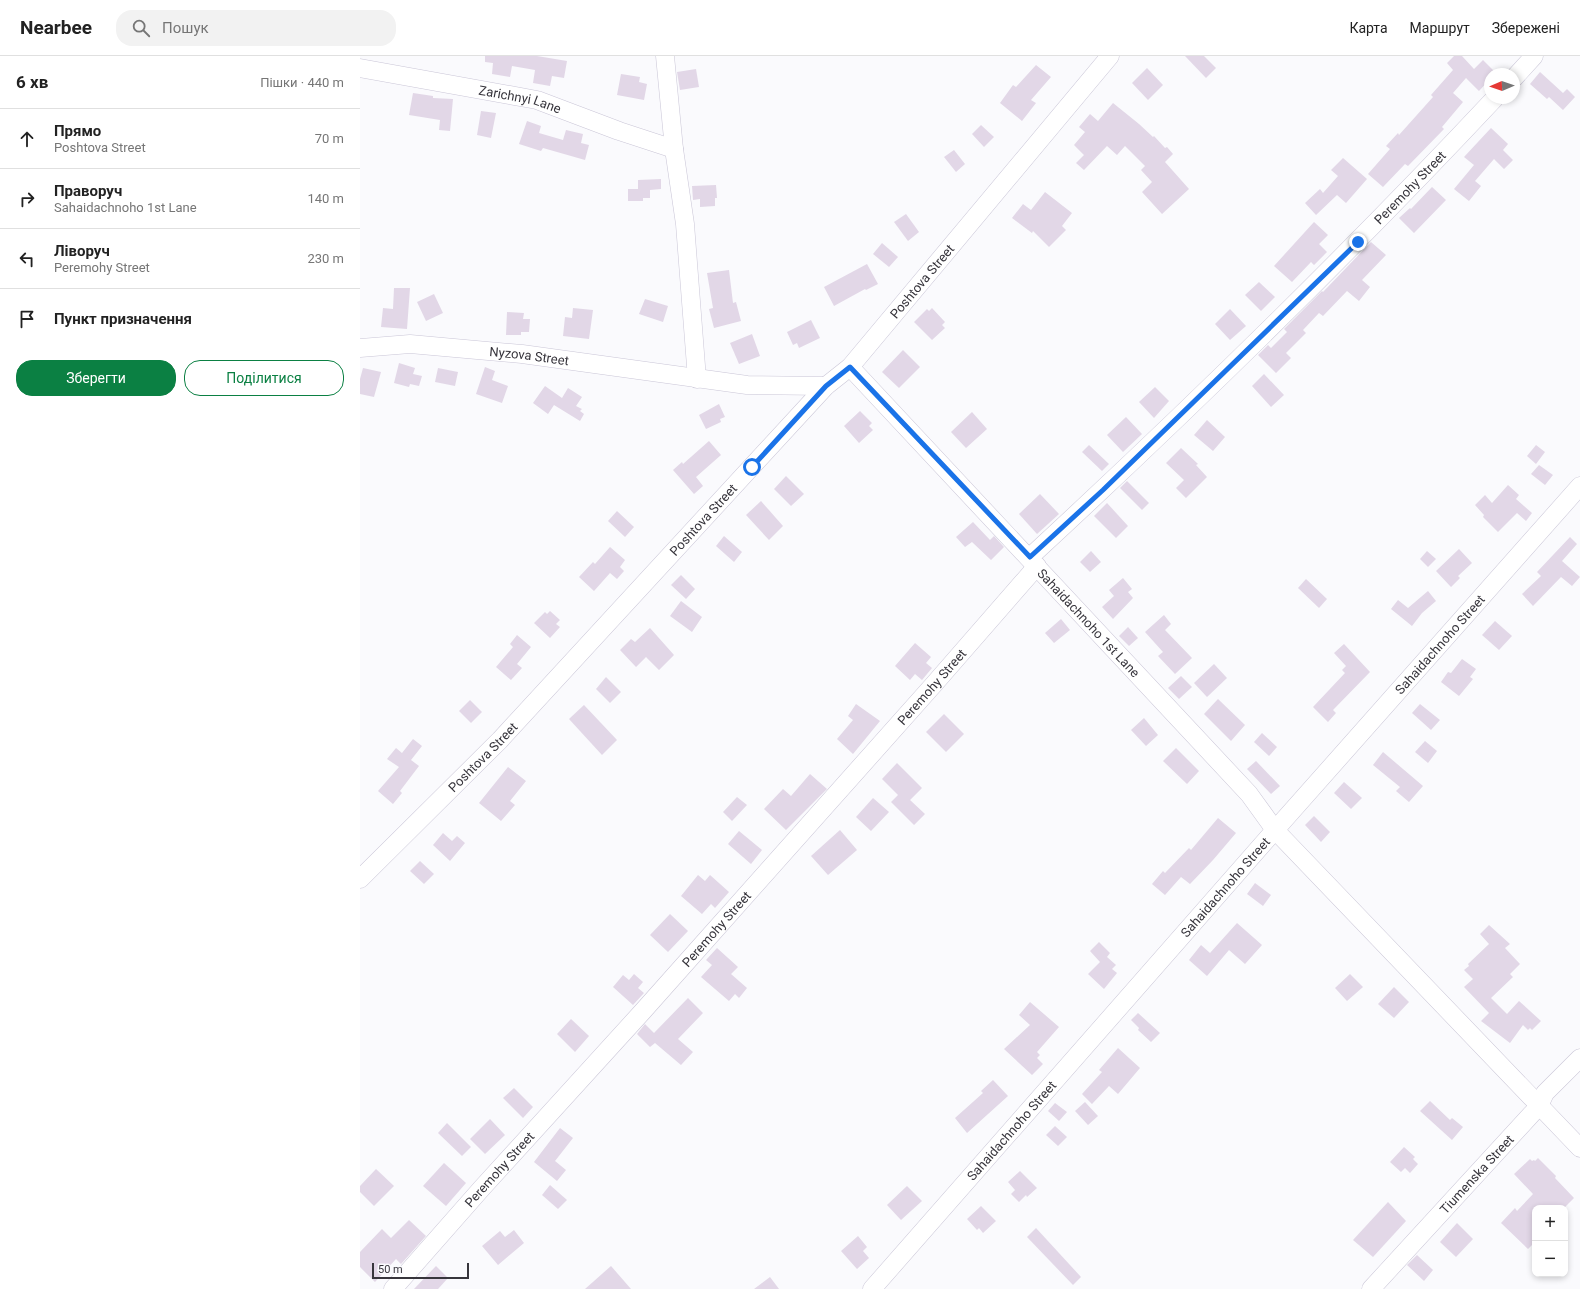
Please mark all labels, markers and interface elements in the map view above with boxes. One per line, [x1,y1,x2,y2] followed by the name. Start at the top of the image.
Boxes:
[116,10,396,46] search box
[20,16,92,39] text: Nearbee
[130,17,152,39] icon: search
[162,19,209,37] text: Пошук
[1349,20,1388,36] text: Карта
[1410,20,1470,36] text: Маршрут
[1492,20,1560,36] text: Збережені
[1484,68,1520,104] north arrow
[16,72,48,92] text: 6 хв
[260,75,344,90] text: Пішки · 440 m
[478,82,563,116] street label: Zarichnyi Lane
[54,122,101,140] text: Прямо
[16,128,38,150] icon: ahead
[315,131,344,146] text: 70 m
[54,140,146,155] text: Poshtova Street
[1371,148,1448,227] street label: Peremohy Street
[54,182,122,200] text: Праворуч
[16,188,38,210] icon: right
[307,191,344,206] text: 140 m
[54,200,197,215] text: Sahaidachnoho 1st Lane
[1349,233,1367,251] route end
[887,241,957,321] street label: Poshtova Street
[54,242,110,260] text: Ліворуч
[16,248,38,270] icon: left
[307,251,344,266] text: 230 m
[54,260,150,275] text: Peremohy Street
[16,308,38,330] icon: arrive
[54,310,192,328] text: Пункт призначення
[489,344,570,368] street label: Nyzova Street
[16,360,176,396] button: Зберегти
[184,360,344,396] button: Поділитися
[743,458,761,476] route start
[666,481,740,558] street label: Poshtova Street
[1035,565,1143,680] street label: Sahaidachnoho 1st Lane
[1392,592,1488,697] street label: Sahaidachnoho Street
[894,646,969,728] street label: Peremohy Street
[445,719,520,795] street label: Poshtova Street
[1177,834,1273,940] street label: Sahaidachnoho Street
[679,888,754,970] street label: Peremohy Street
[964,1078,1059,1183] street label: Sahaidachnoho Street
[461,1129,537,1210] street label: Peremohy Street
[1437,1132,1516,1217] street label: Tiumenska Street
[1532,1205,1568,1277] map controls
[1532,1205,1568,1241] button: +
[1532,1241,1568,1277] button: −
[372,1261,469,1280] scale bar
[378,1263,403,1276] text: 50 m

